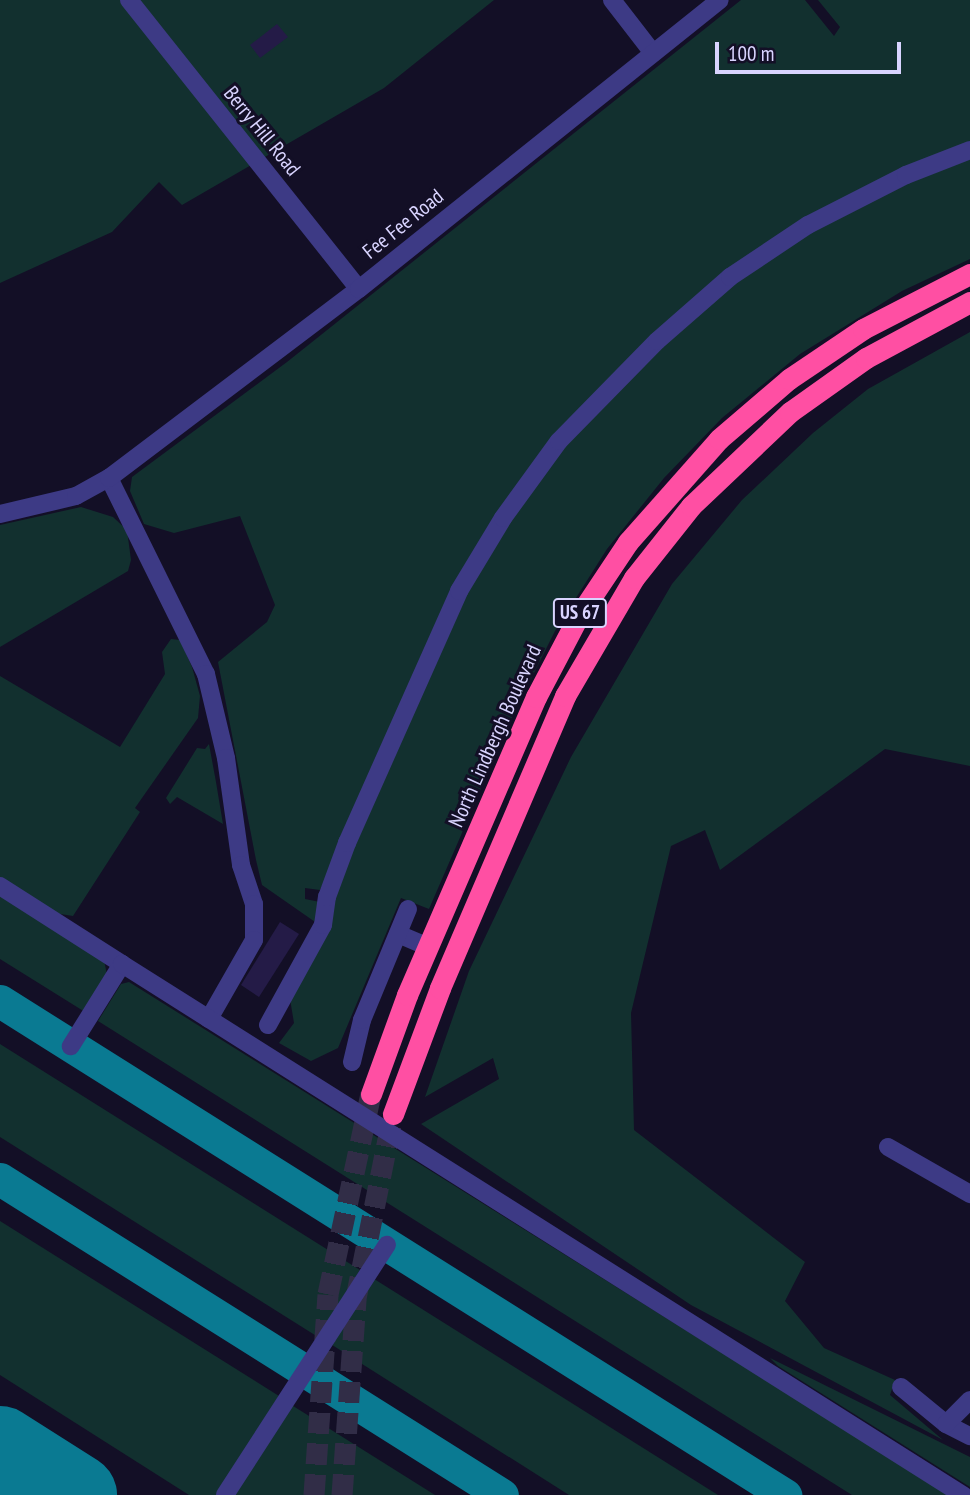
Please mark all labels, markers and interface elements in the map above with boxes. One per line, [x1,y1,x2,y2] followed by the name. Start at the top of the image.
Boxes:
[718,28,904,72] scale bar
[728,40,774,67] text: 100 m
[218,81,306,181] street label: Berry Hill Road
[358,184,448,264] street label: Fee Fee Road
[552,598,608,628] road number: US 67
[443,641,547,831] street label: North Lindbergh Boulevard

